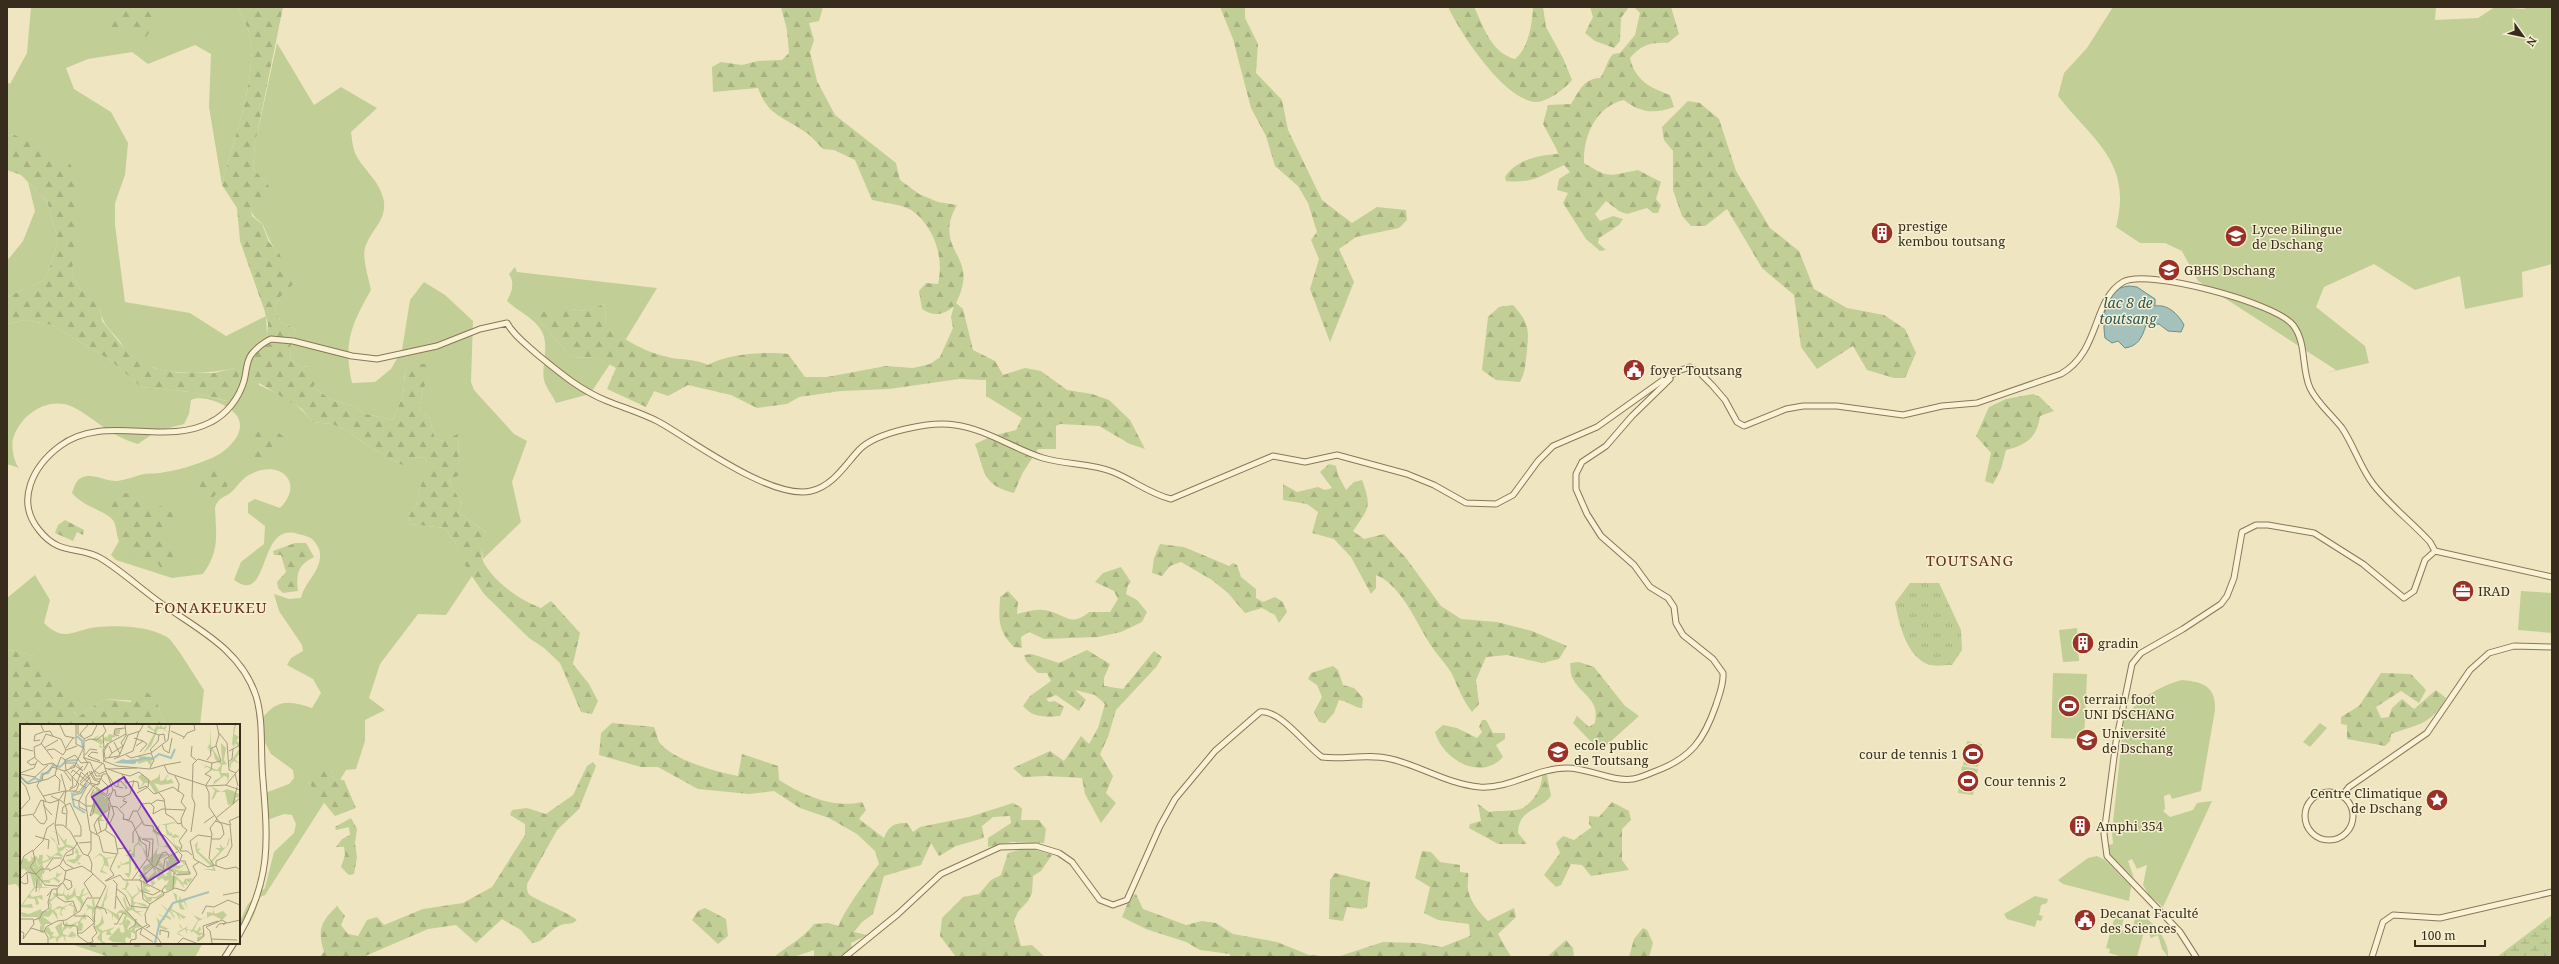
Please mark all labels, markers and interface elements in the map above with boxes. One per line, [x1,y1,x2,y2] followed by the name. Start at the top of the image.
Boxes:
[2503,16,2543,56] north arrow
[2523,34,2540,50] text: N
[1898,217,2005,250] place label: prestige kembou toutsang
[1869,220,1895,246] building icon: prestige kembou toutsang
[2252,220,2342,253] place label: Lycee Bilingue de Dschang
[2223,223,2249,249] school or university icon: Lycee Bilingue de Dschang
[2156,257,2182,283] school or university icon: GBHS Dschang
[2184,261,2275,279] place label: GBHS Dschang
[2099,293,2158,328] water label: lac 8 de toutsang
[1621,357,1647,383] public building icon: foyer Toutsang
[1650,361,1742,379] place label: foyer Toutsang
[1926,550,2014,570] district label: TOUTSANG
[2450,578,2476,604] office icon: IRAD
[2478,582,2510,600] place label: IRAD
[154,597,268,617] district label: FONAKEUKEU
[2070,630,2096,656] building icon: gradin
[2098,634,2139,652] place label: gradin
[2084,690,2175,723] place label: terrain foot UNI DSCHANG
[2056,693,2082,719] sports icon: terrain foot UNI DSCHANG
[20,724,240,944] inset map
[2102,724,2173,757] place label: Université de Dschang
[2074,727,2100,753] school or university icon: Université de Dschang
[1574,736,1649,769] place label: ecole public de Toutsang
[1545,739,1571,765] school or university icon: ecole public de Toutsang
[1960,741,1986,767] sports icon: cour de tennis 1
[1859,745,1958,763] place label: cour de tennis 1
[1955,768,1981,794] sports icon: Cour tennis 2
[1984,772,2066,790] place label: Cour tennis 2
[2310,784,2422,817] place label: Centre Climatique de Dschang
[2424,787,2450,813] place icon: Centre Climatique de Dschang
[2067,813,2093,839] building icon: Amphi 354
[2096,817,2164,835] place label: Amphi 354
[2100,904,2199,937] place label: Decanat Faculté des Sciences
[2072,907,2098,933] public building icon: Decanat Faculté des Sciences
[2415,922,2485,948] scale bar
[2421,927,2456,944] text: 100 m

